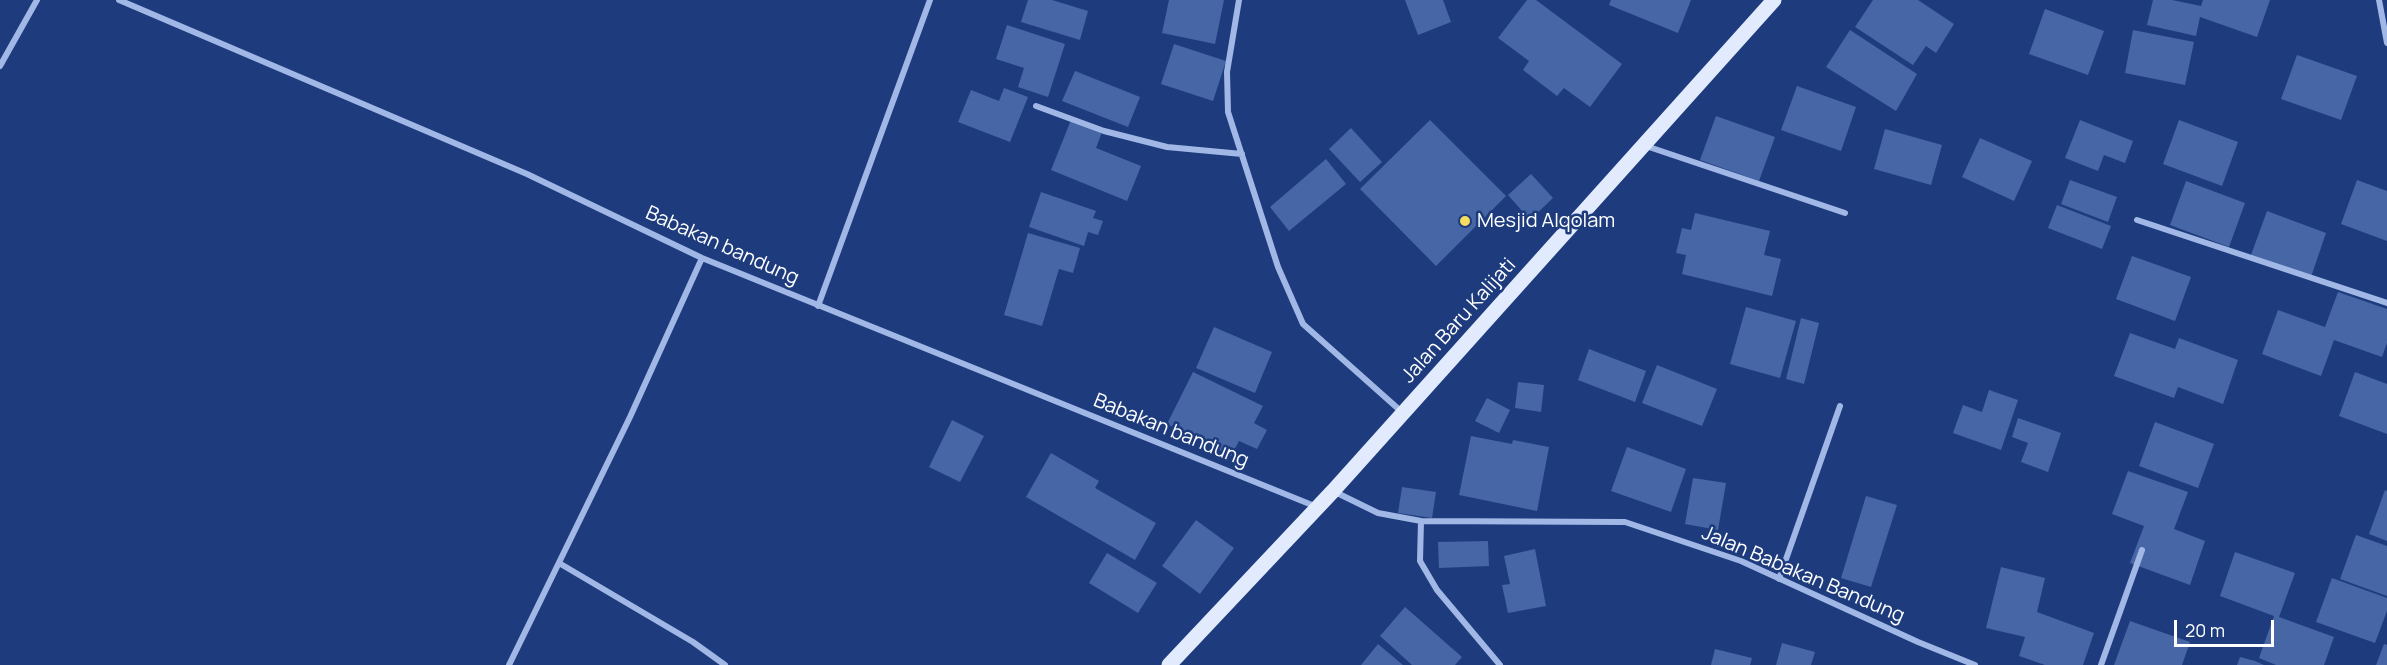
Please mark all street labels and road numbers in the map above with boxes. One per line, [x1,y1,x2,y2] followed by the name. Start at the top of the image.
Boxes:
[642,201,802,291] street label: Babakan bandung
[1397,254,1521,388] street label: Jalan Baru Kalijati
[1090,389,1252,473] street label: Babakan bandung
[1698,521,1908,629] street label: Jalan Babakan Bandung

